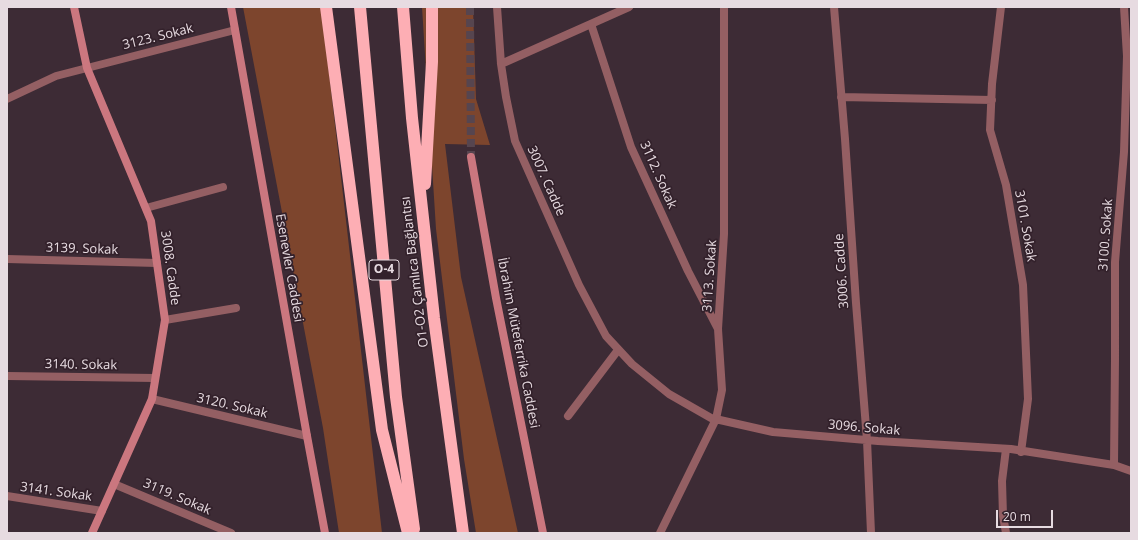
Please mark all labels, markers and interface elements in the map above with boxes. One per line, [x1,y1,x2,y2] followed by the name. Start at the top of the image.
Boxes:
[121,21,195,53] street label: 3123. Sokak
[636,139,680,211] street label: 3112. Sokak
[524,144,568,218] street label: 3007. Cadde
[1011,189,1039,263] street label: 3101. Sokak
[398,196,432,348] street label: O1-O2 Çamlıca Bağlantısı
[1096,198,1116,272] street label: 3100. Sokak
[272,213,306,323] street label: Esenevler Caddesi
[157,230,183,306] street label: 3008. Cadde
[832,233,852,309] street label: 3006. Cadde
[700,239,720,313] street label: 3113. Sokak
[46,240,118,258] street label: 3139. Sokak
[494,256,542,430] street label: İbrahim Müteferrika Caddesi
[369,260,399,280] road number: O-4
[45,357,117,373] street label: 3140. Sokak
[195,390,269,422] street label: 3120. Sokak
[827,417,901,439] street label: 3096. Sokak
[141,476,213,518] street label: 3119. Sokak
[19,479,93,505] street label: 3141. Sokak
[998,502,1055,528] scale bar
[1003,508,1031,525] text: 20 m

